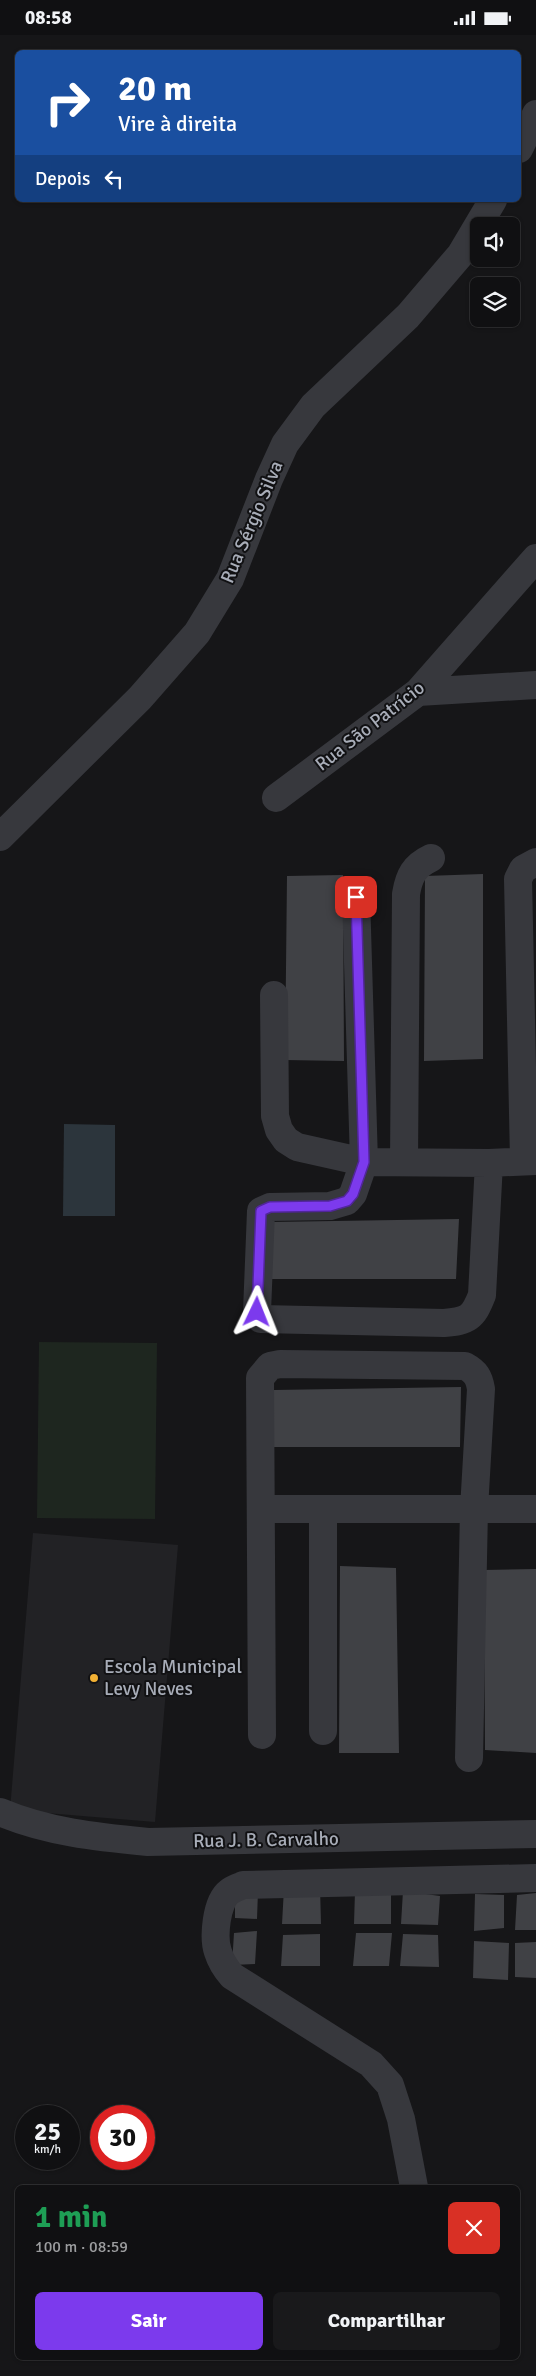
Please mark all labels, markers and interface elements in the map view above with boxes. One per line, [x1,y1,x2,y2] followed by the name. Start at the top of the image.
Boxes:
[25,6,72,30] text: 08:58
[118,67,192,110] text: 20 m
[35,70,100,135] icon: right
[118,110,237,137] text: Vire à direita
[100,165,128,193] icon: left
[35,167,90,191] text: Depois
[470,217,520,327] map controls
[470,217,520,267] button: sound
[470,277,520,327] button: layers
[215,457,289,587] street label: Rua Sérgio Silva
[310,676,430,776] street label: Rua São Patrício
[335,876,377,918] pin
[342,883,370,911] icon: arrive
[230,1285,282,1337] position arrow
[104,1655,242,1701] place label: Escola Municipal Levy Neves
[88,1672,100,1684] marker: Escola Municipal Levy Neves
[193,1827,339,1853] street label: Rua J. B. Carvalho
[90,2105,155,2170] speed limit sign: 30
[34,2116,61,2147] text: 25
[34,2142,61,2157] text: km/h
[35,2199,107,2236] text: 1 min
[448,2202,500,2254] button: close
[35,2237,128,2257] text: 100 m · 08:59
[35,2292,263,2350] button: Sair
[273,2292,500,2350] button: Compartilhar

